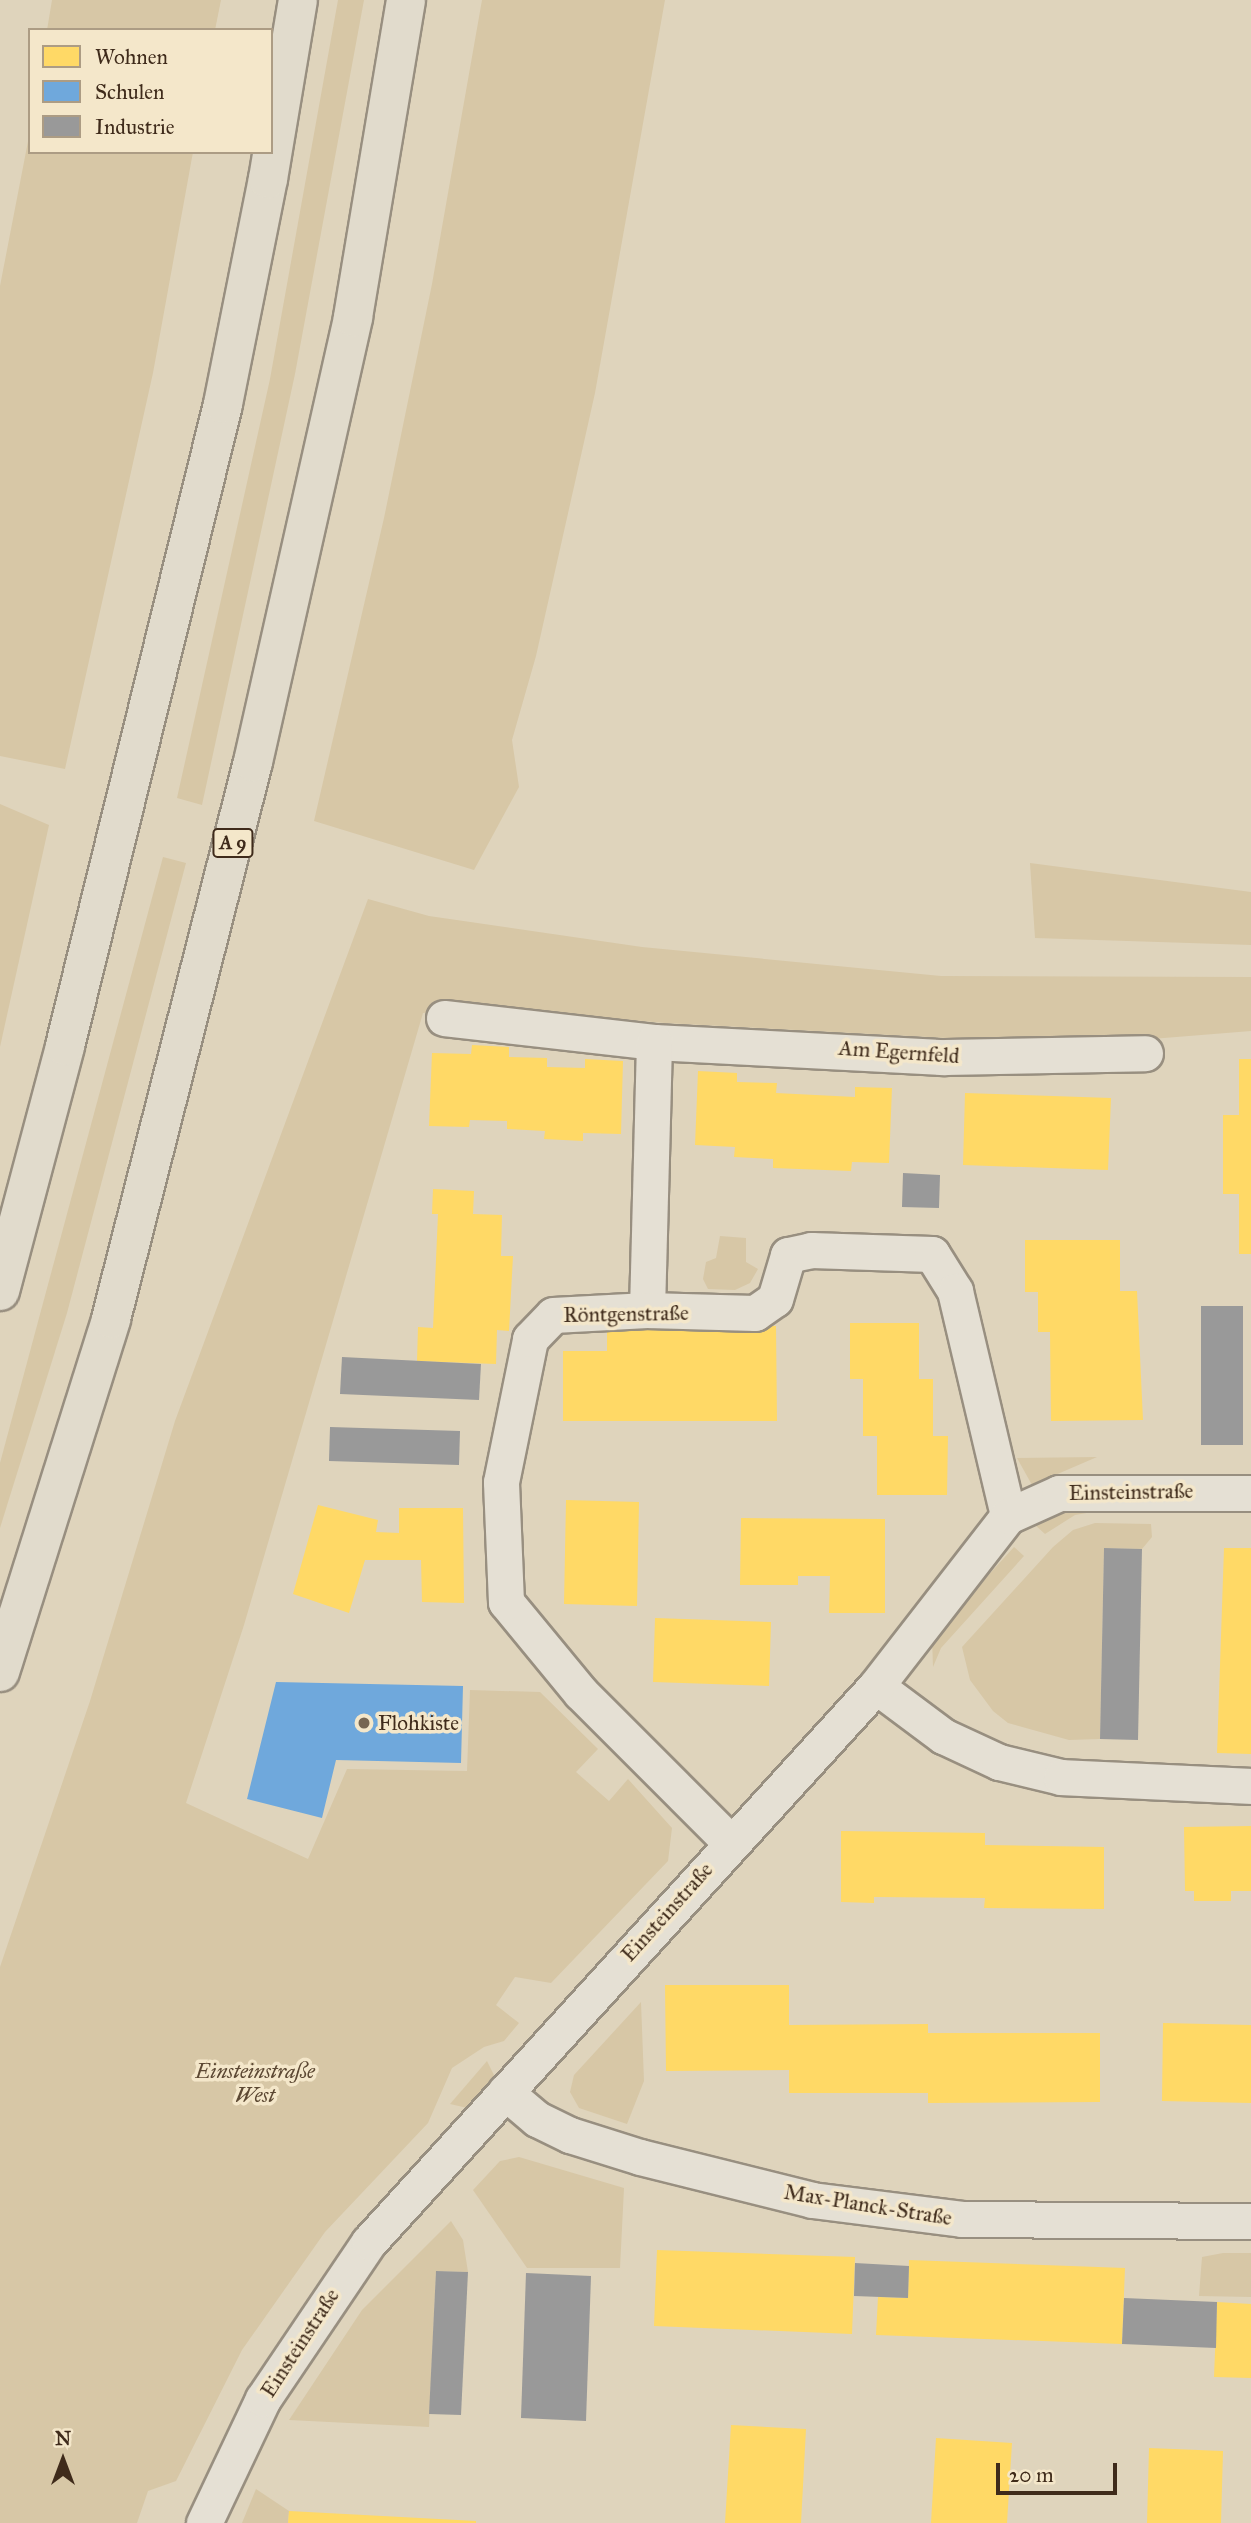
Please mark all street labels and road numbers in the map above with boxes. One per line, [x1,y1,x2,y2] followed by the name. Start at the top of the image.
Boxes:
[212,828,254,858] road number: A 9
[838,1035,960,1069] street label: Am Egernfeld
[563,1300,689,1328] street label: Röntgenstraße
[1068,1478,1194,1506] street label: Einsteinstraße
[616,1857,718,1967] street label: Einsteinstraße
[782,2179,954,2231] street label: Max-Planck-Straße
[255,2284,345,2402] street label: Einsteinstraße

